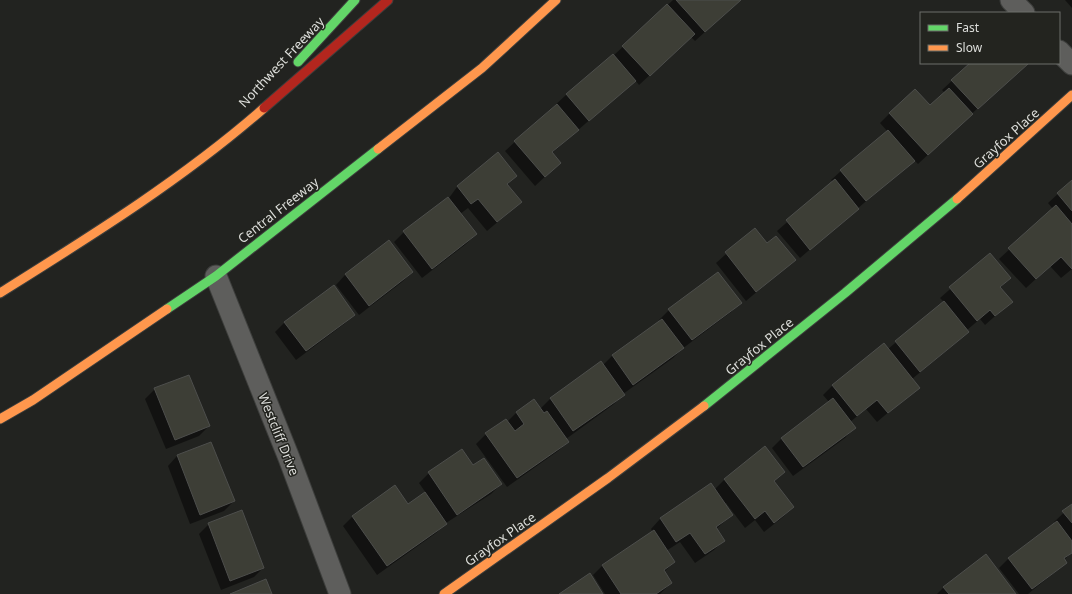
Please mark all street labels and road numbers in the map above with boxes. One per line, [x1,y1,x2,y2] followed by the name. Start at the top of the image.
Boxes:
[234,12,328,111] street label: Northwest Freeway
[969,104,1043,172] street label: Grayfox Place
[234,173,322,247] street label: Central Freeway
[721,313,797,379] street label: Grayfox Place
[254,390,304,478] street label: Westcliff Drive
[461,508,539,570] street label: Grayfox Place

